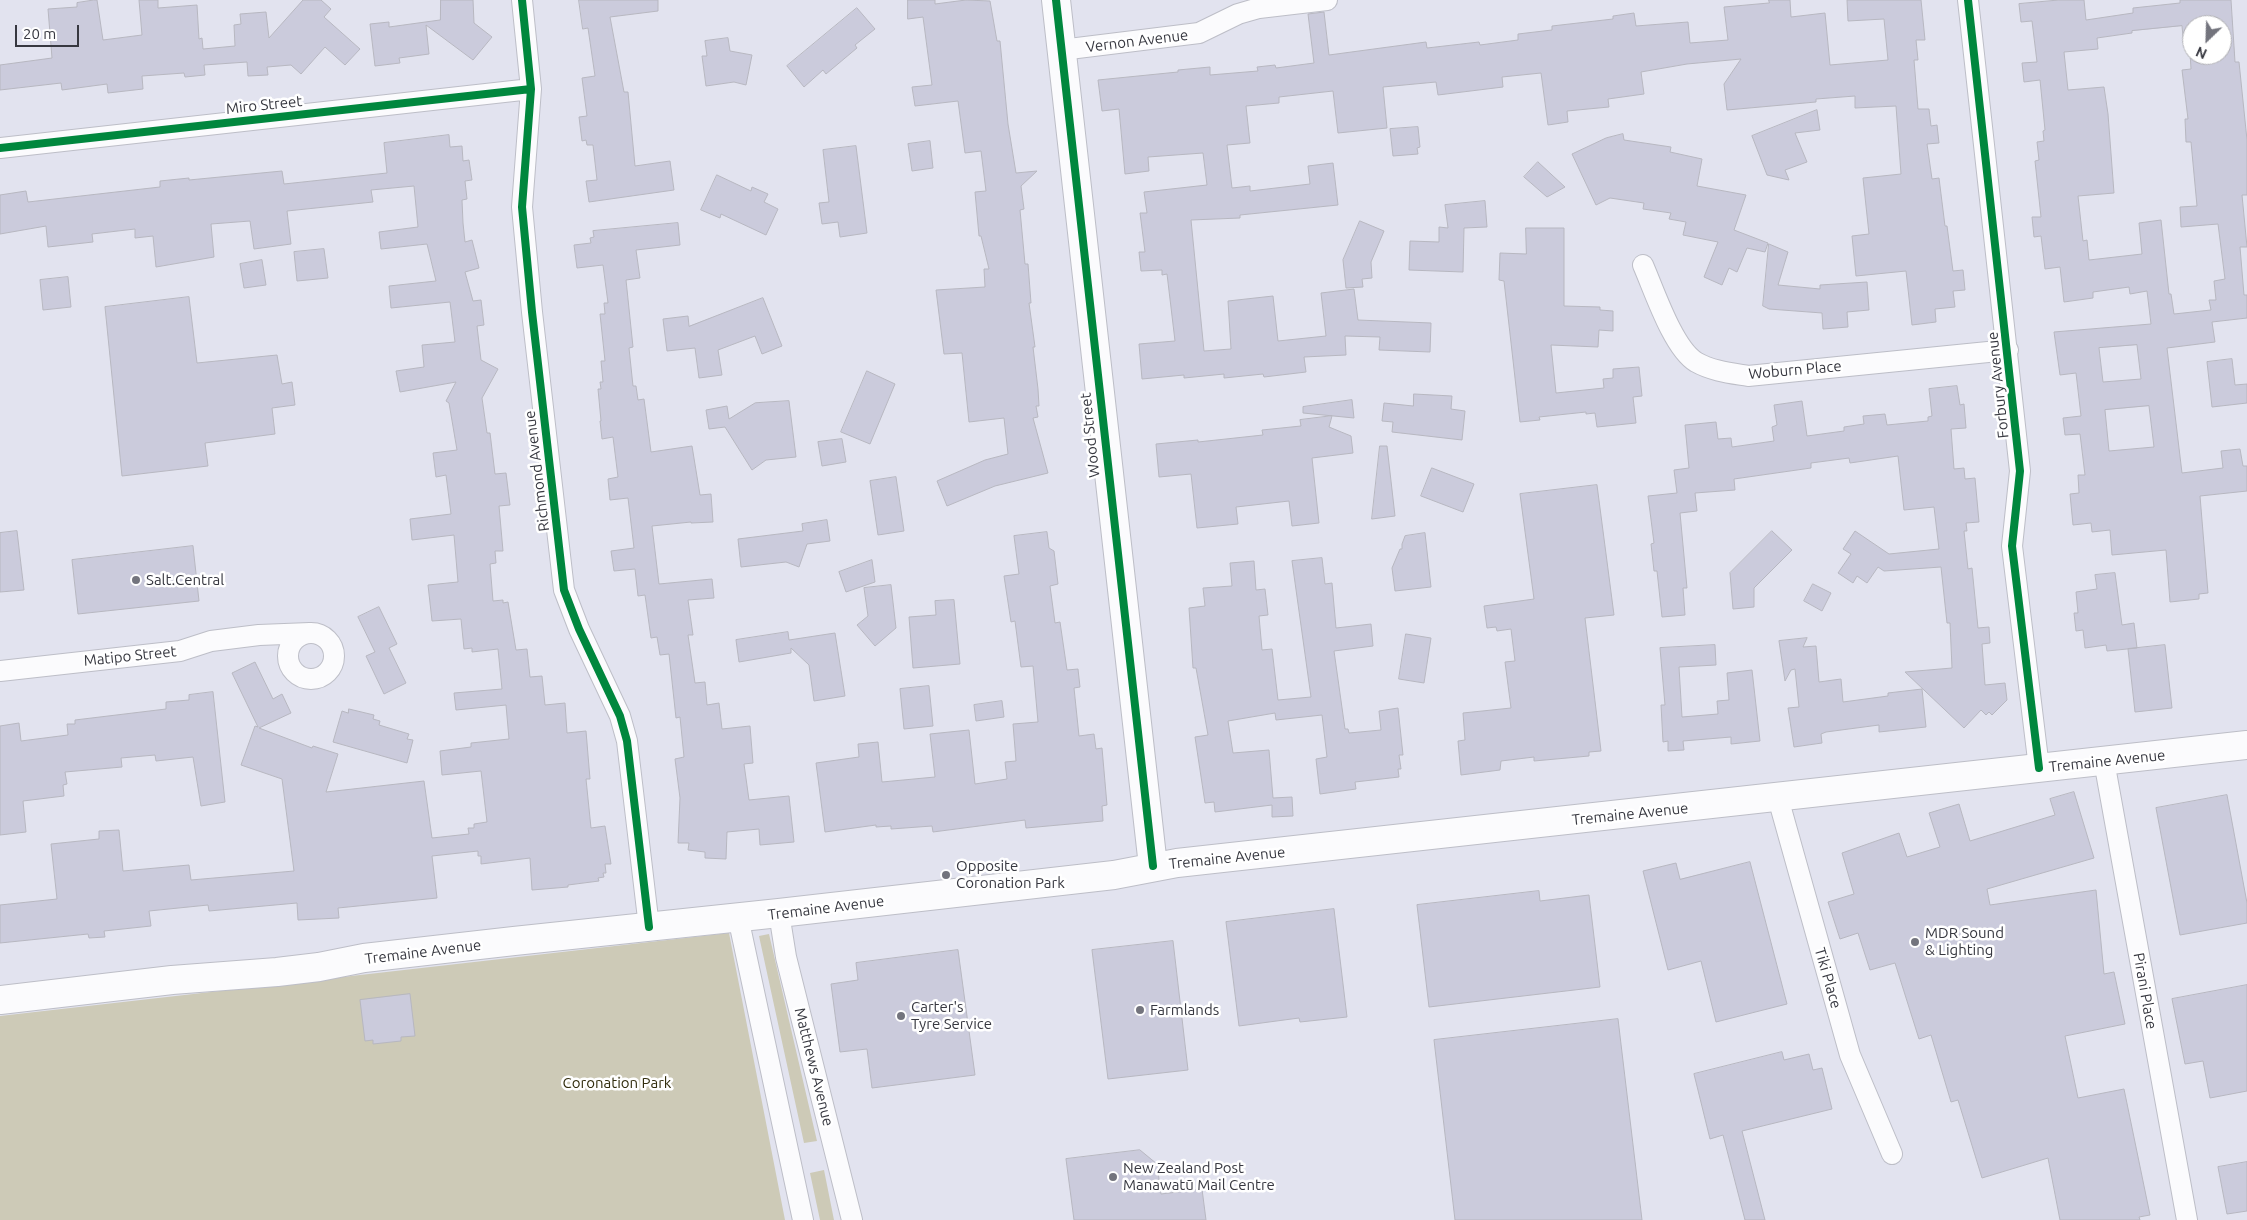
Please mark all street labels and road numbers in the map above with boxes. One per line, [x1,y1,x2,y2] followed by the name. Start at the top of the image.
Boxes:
[1085,26,1189,56] street label: Vernon Avenue
[225,92,303,118] street label: Miro Street
[1983,331,2013,439] street label: Forbury Avenue
[1748,357,1842,383] street label: Woburn Place
[1077,392,1103,478] street label: Wood Street
[521,410,553,532] street label: Richmond Avenue
[83,642,177,670] street label: Matipo Street
[2048,746,2166,776] street label: Tremaine Avenue
[1571,799,1689,829] street label: Tremaine Avenue
[1168,843,1286,873] street label: Tremaine Avenue
[767,892,885,924] street label: Tremaine Avenue
[364,936,482,968] street label: Tremaine Avenue
[1811,945,1845,1011] street label: Tiki Place
[2129,951,2161,1031] street label: Pirani Place
[791,1006,837,1128] street label: Matthews Avenue

